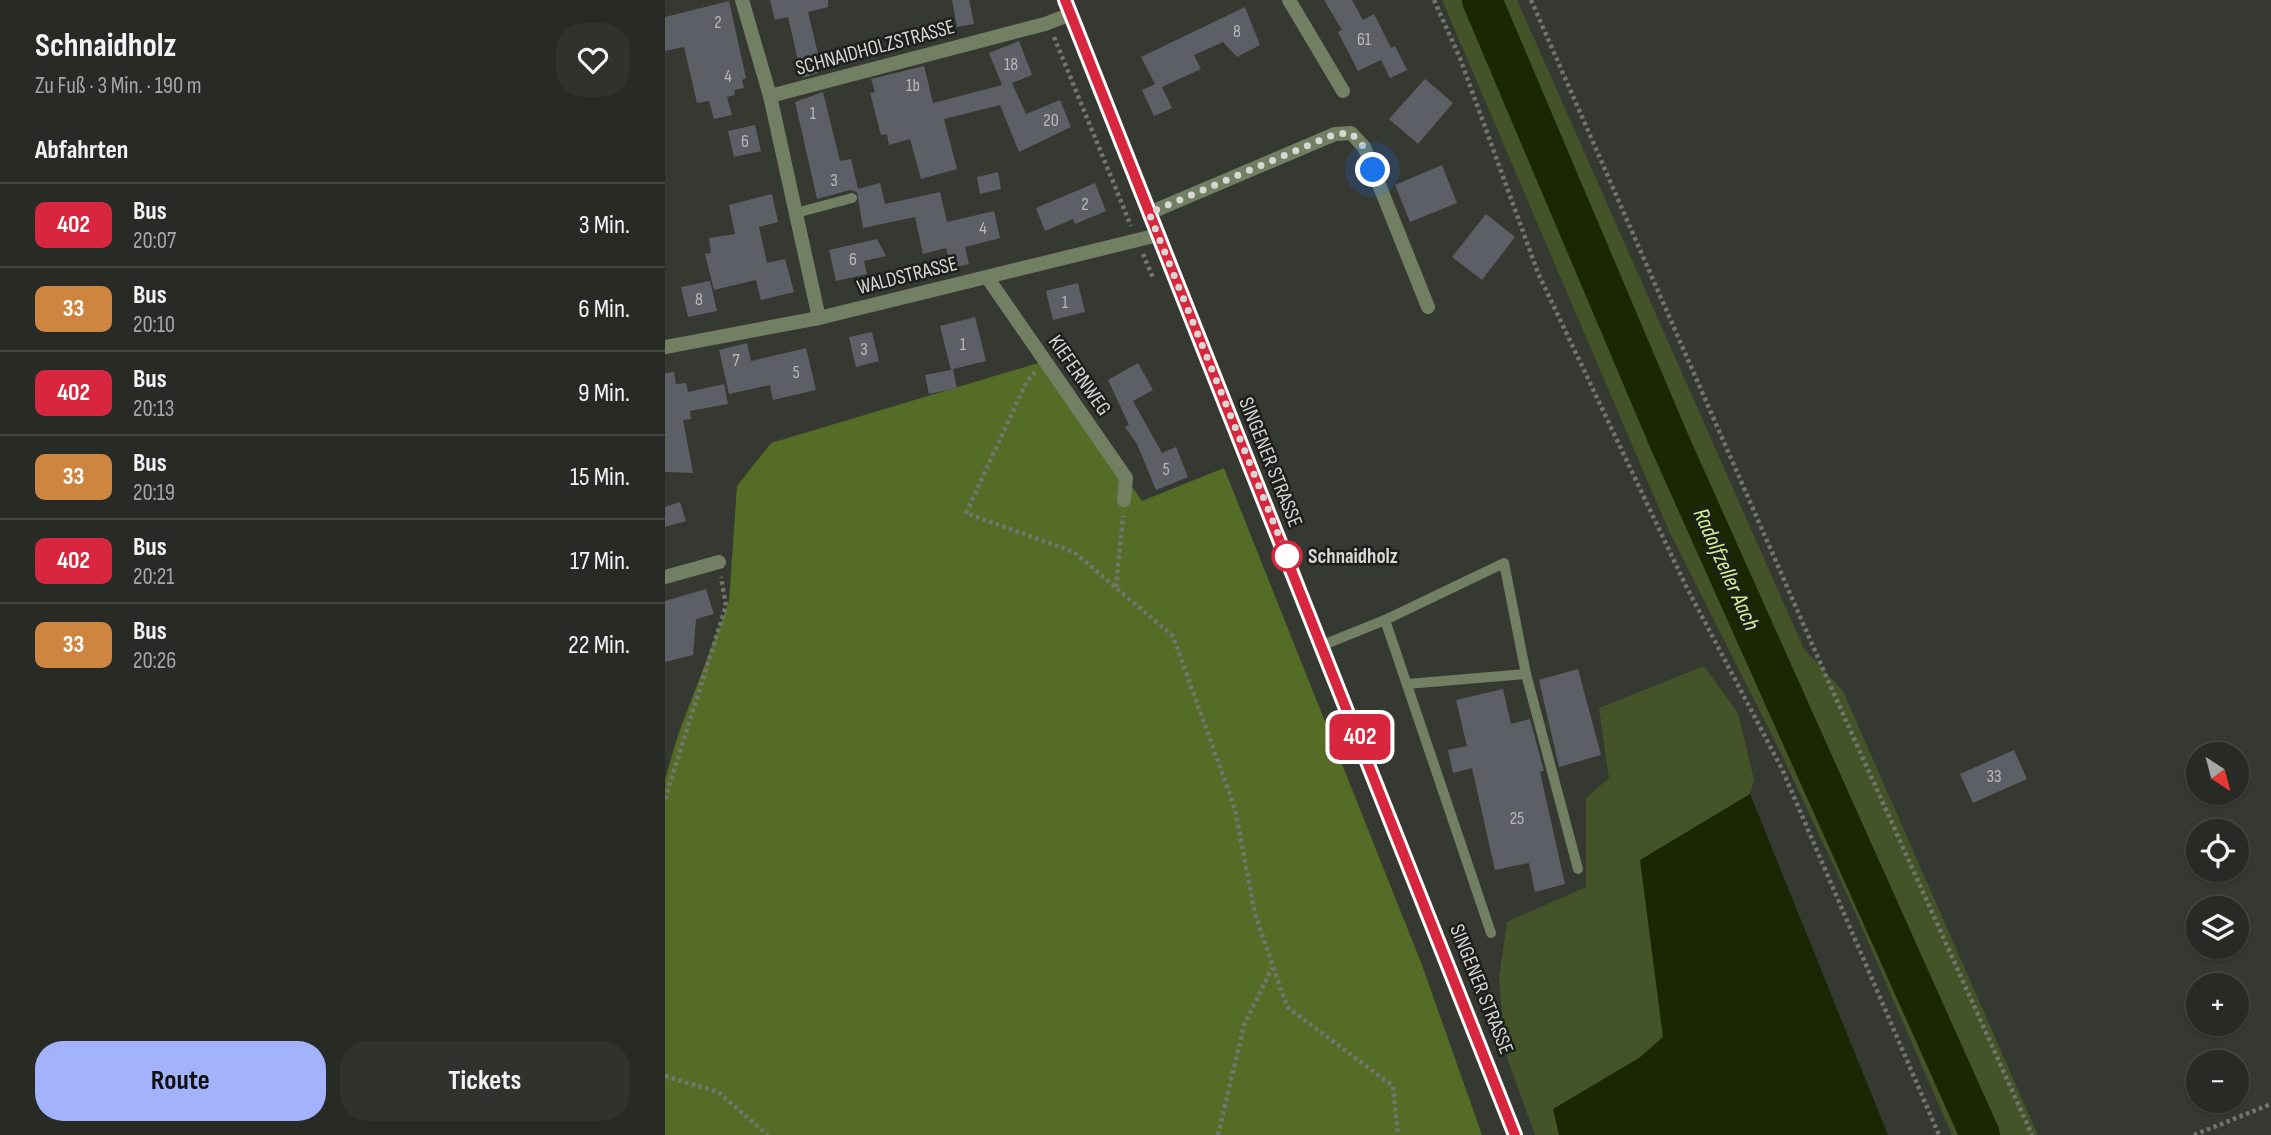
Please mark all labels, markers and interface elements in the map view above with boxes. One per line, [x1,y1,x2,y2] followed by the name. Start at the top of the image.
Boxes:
[714,12,722,33] house number: 2
[793,14,958,81] street label: SCHNAIDHOLZSTRASSE
[1233,21,1241,42] house number: 8
[556,23,630,97] button: heart
[35,26,176,66] text: Schnaidholz
[1357,29,1372,50] house number: 61
[1004,54,1018,75] house number: 18
[724,66,732,87] house number: 4
[35,72,202,100] text: Zu Fuß · 3 Min. · 190 m
[906,75,920,96] house number: 1b
[810,103,817,124] house number: 1
[1043,110,1059,131] house number: 20
[741,131,749,152] house number: 6
[35,135,128,166] text: Abfahrten
[1355,152,1390,187] your location
[830,170,838,191] house number: 3
[1081,194,1089,215] house number: 2
[133,196,167,227] text: Bus
[57,210,90,239] text: 402
[579,210,630,241] text: 3 Min.
[979,218,987,239] house number: 4
[133,227,176,255] text: 20:07
[849,249,857,270] house number: 6
[854,251,960,300] street label: WALDSTRASSE
[133,280,167,311] text: Bus
[695,289,703,310] house number: 8
[1062,292,1069,313] house number: 1
[63,294,84,323] text: 33
[578,294,630,325] text: 6 Min.
[133,311,175,339] text: 20:10
[1043,330,1116,420] street label: KIEFERNWEG
[960,334,967,355] house number: 1
[860,339,868,360] house number: 3
[732,350,740,371] house number: 7
[792,362,800,383] house number: 5
[133,364,167,395] text: Bus
[57,378,90,407] text: 402
[578,378,630,409] text: 9 Min.
[1233,394,1308,531] street label: SINGENER STRASSE
[133,395,175,423] text: 20:13
[133,448,167,479] text: Bus
[1162,459,1170,480] house number: 5
[63,462,84,491] text: 33
[570,462,630,493] text: 15 Min.
[133,479,175,507] text: 20:19
[1687,504,1766,635] water label: Radolfzeller Aach
[133,532,167,563] text: Bus
[1272,541,1302,571] marker: Schnaidholz
[1308,544,1398,569] place label: Schnaidholz
[57,546,90,575] text: 402
[570,546,630,577] text: 17 Min.
[133,563,174,591] text: 20:21
[133,616,167,647] text: Bus
[63,630,84,659] text: 33
[568,630,630,661] text: 22 Min.
[133,647,176,675] text: 20:26
[1320,714,1400,760] line badge: 402
[1343,722,1377,751] text: 402
[2186,742,2249,805] north arrow
[2186,742,2249,1113] map controls
[1986,766,2002,787] house number: 33
[1510,808,1524,829] house number: 25
[2186,819,2249,882] button: locate
[2186,896,2249,959] button: layers
[1444,921,1519,1058] street label: SINGENER STRASSE
[2186,973,2249,1036] button: +
[35,1041,326,1121] button: Route
[340,1041,630,1121] button: Tickets
[2186,1050,2249,1113] button: −

